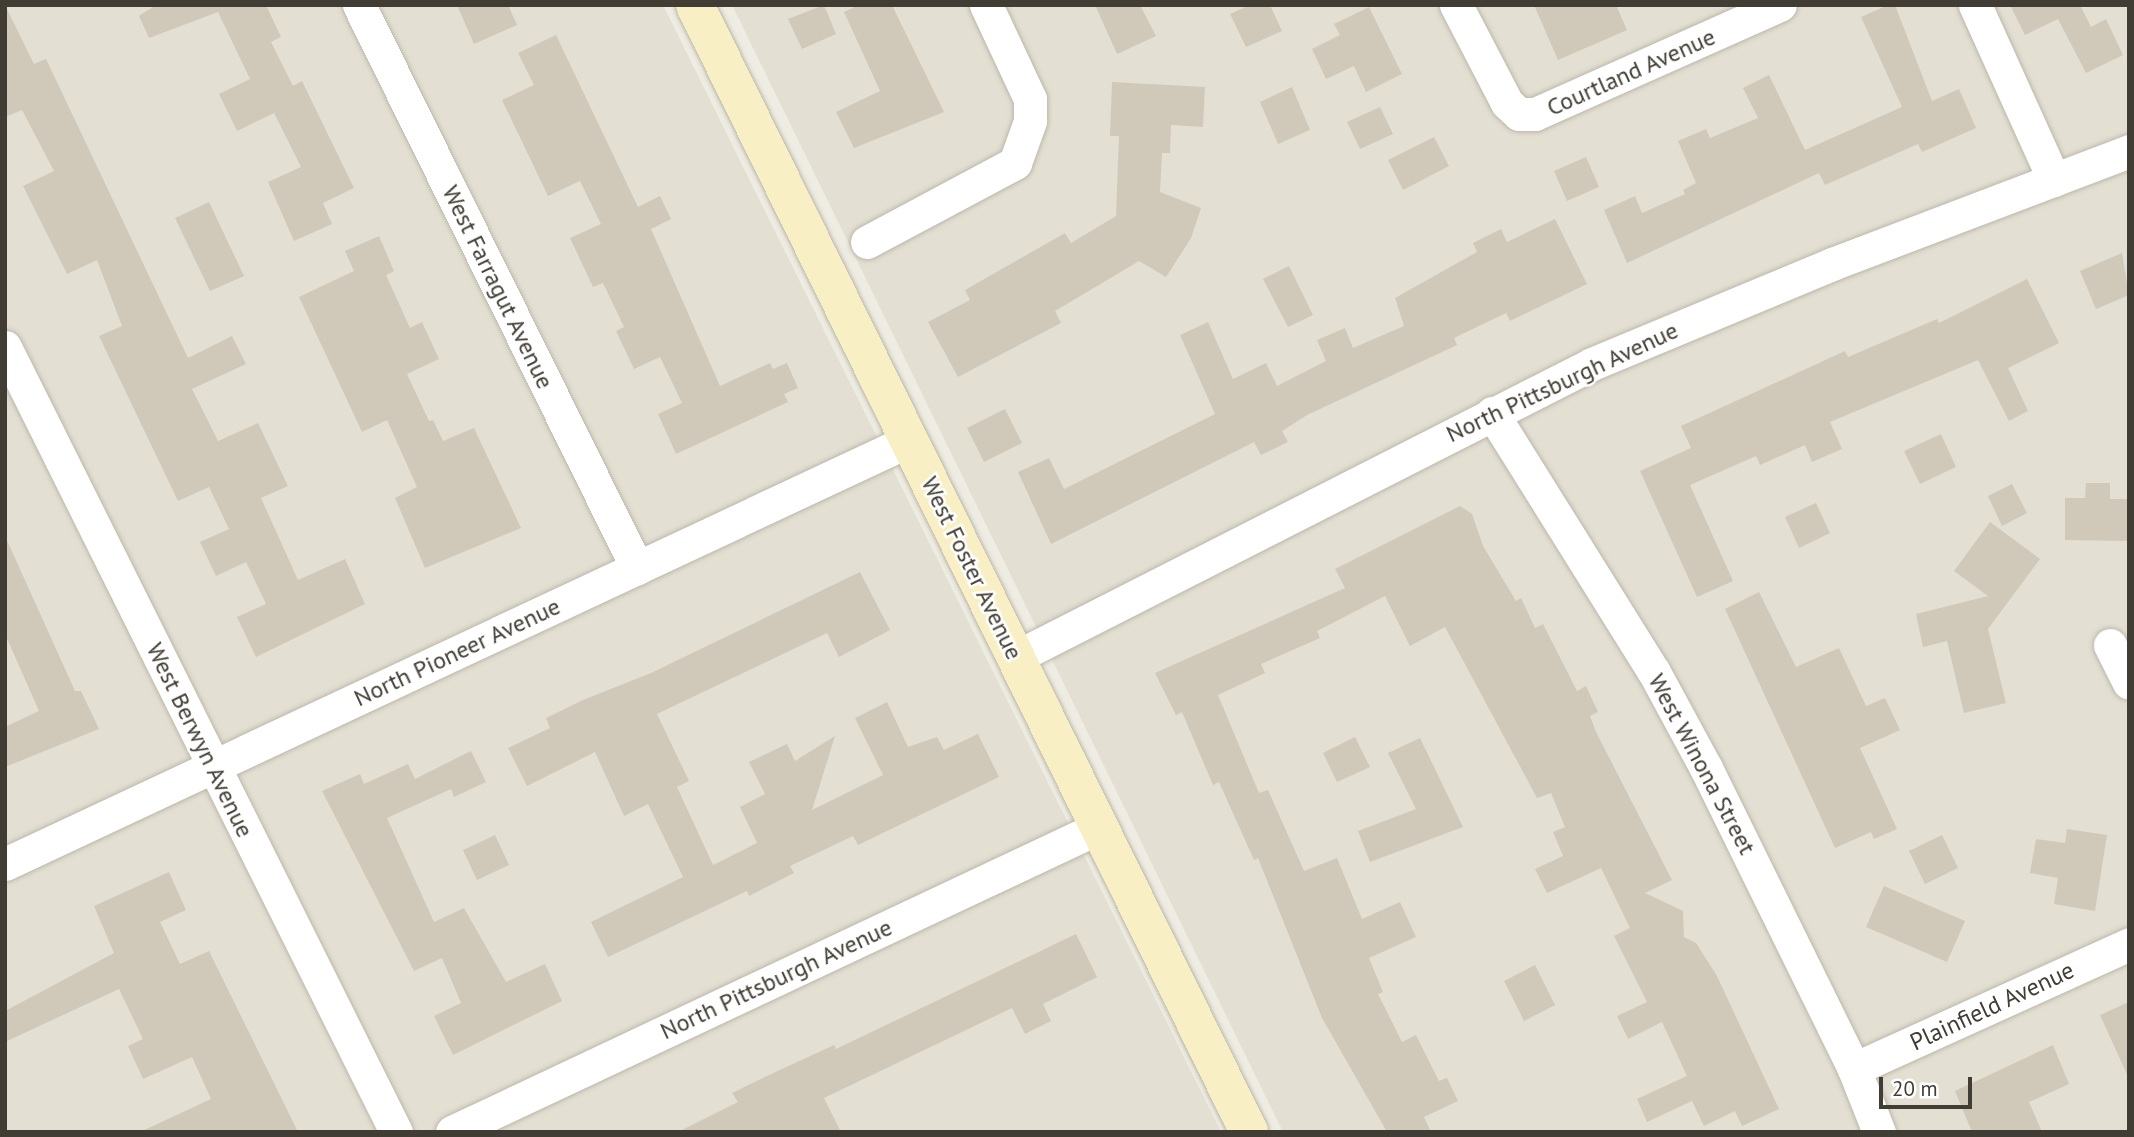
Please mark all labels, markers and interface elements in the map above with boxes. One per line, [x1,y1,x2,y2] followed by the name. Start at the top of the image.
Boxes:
[1542,22,1720,122] street label: Courtland Avenue
[436,180,560,394] street label: West Farragut Avenue
[1441,315,1683,449] street label: North Pittsburgh Avenue
[915,472,1029,664] street label: West Foster Avenue
[349,591,565,713] street label: North Pioneer Avenue
[140,638,260,842] street label: West Berwyn Avenue
[1642,669,1762,859] street label: West Winona Street
[655,912,897,1046] street label: North Pittsburgh Avenue
[1905,955,2079,1057] street label: Plainfield Avenue
[1882,1064,1975,1108] scale bar
[1892,1075,1938,1102] text: 20 m

